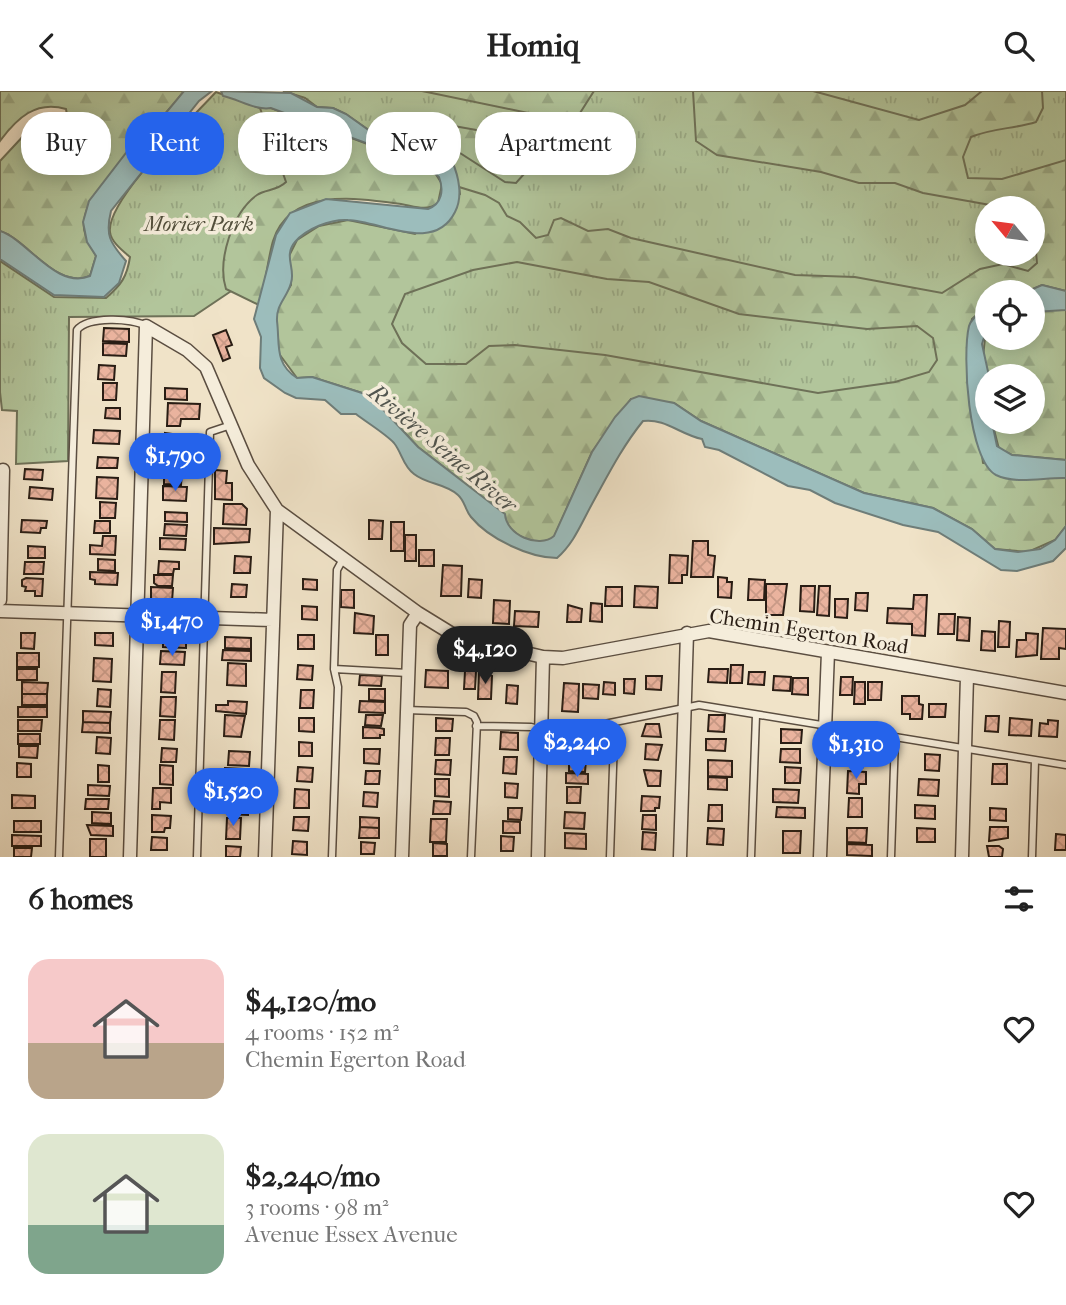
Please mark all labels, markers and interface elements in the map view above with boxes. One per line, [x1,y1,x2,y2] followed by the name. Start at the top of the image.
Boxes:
[28,27,66,65] icon: back
[486,27,580,64] text: Homiq
[1000,27,1038,65] icon: search
[21,112,111,175] chip: Buy
[125,112,224,175] chip: Rent
[238,112,352,175] chip: Filters
[366,112,461,175] chip: New
[475,112,636,175] chip: Apartment
[975,196,1045,266] north arrow
[975,196,1045,434] map controls
[142,212,254,236] park label: Morier Park
[975,280,1045,350] button: locate
[975,364,1045,434] button: layers
[361,377,524,519] water label: Rivière Seine River
[118,433,232,493] pin: $1,790
[145,442,205,469] text: $1,790
[115,599,229,658] pin: $1,470
[708,603,911,659] street label: Chemin Egerton Road
[141,607,203,634] text: $1,470
[428,627,542,686] pin: $4,120
[453,635,517,662] text: $4,120
[520,719,634,779] pin: $2,240
[799,721,913,781] pin: $1,310
[543,728,611,755] text: $2,240
[828,730,884,757] text: $1,310
[176,769,290,828] pin: $1,520
[203,777,263,804] text: $1,520
[1000,880,1038,918] icon: filters
[28,882,133,917] text: 6 homes
[245,984,376,1019] text: $4,120/mo
[84,987,168,1071] icon: home
[1000,1010,1038,1048] icon: heart
[245,1019,399,1046] text: 4 rooms · 152 m²
[245,1046,466,1073] text: Chemin Egerton Road
[245,1159,380,1194] text: $2,240/mo
[84,1162,168,1246] icon: home
[1000,1185,1038,1223] icon: heart
[245,1194,389,1221] text: 3 rooms · 98 m²
[245,1221,458,1248] text: Avenue Essex Avenue

